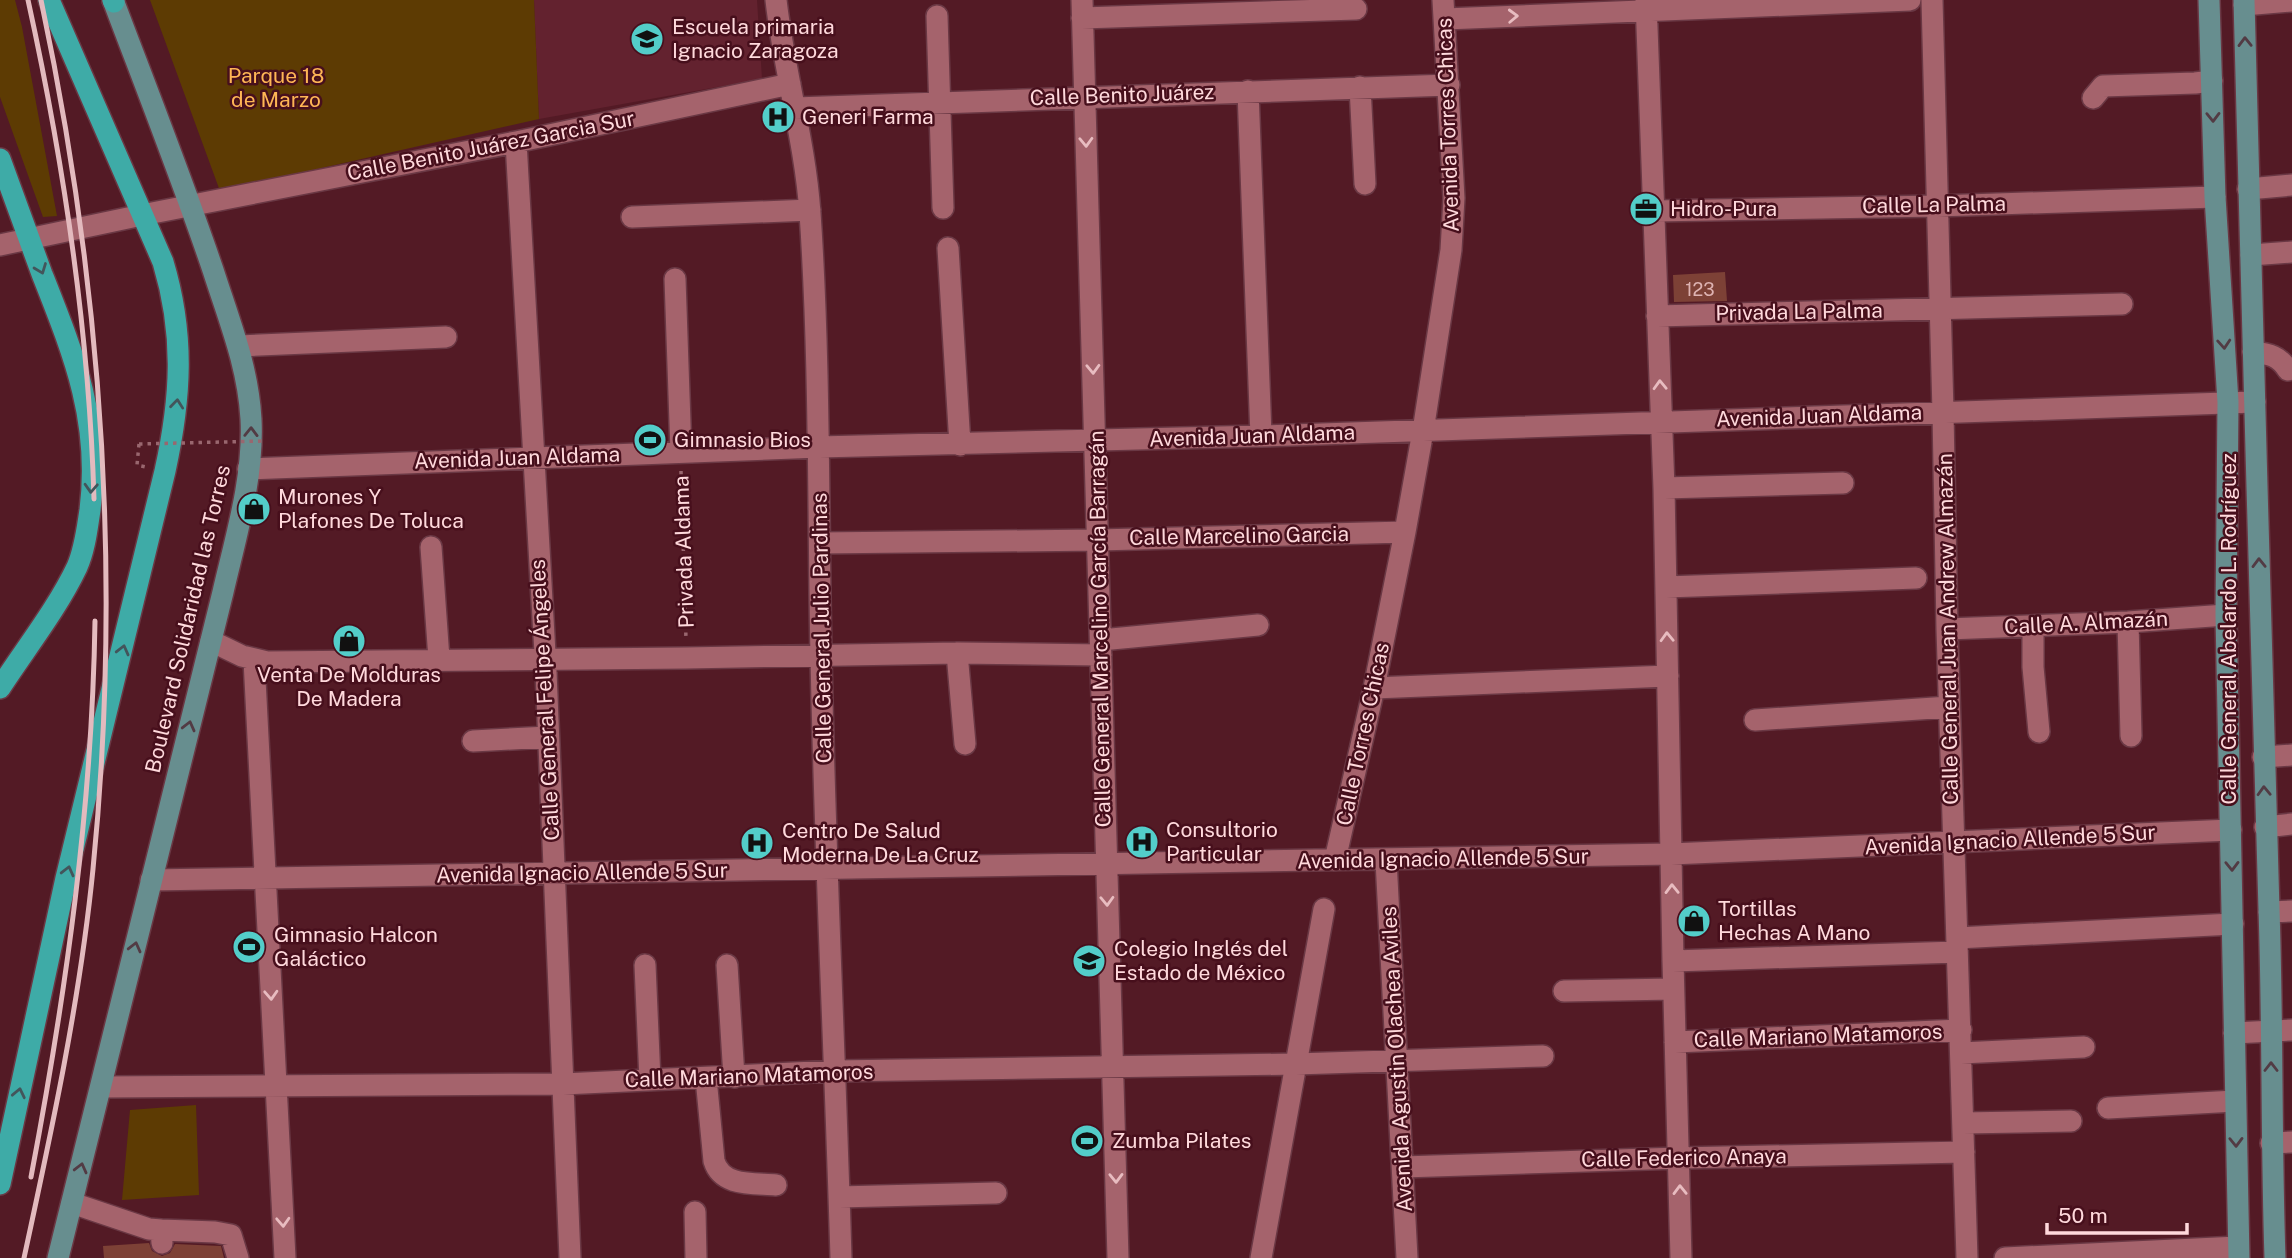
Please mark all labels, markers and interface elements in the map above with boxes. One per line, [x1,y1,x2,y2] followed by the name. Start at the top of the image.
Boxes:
[1508,8,1519,23] one-way arrow
[672,14,839,63] place label: Escuela primaria Ignacio Zaragoza
[1431,18,1464,233] street label: Avenida Torres Chicas
[628,20,666,58] school or university icon: Escuela primaria Ignacio Zaragoza
[2238,36,2253,47] one-way arrow
[228,63,324,112] park label: Parque 18 de Marzo
[1029,79,1215,110] street label: Calle Benito Juárez
[759,98,797,136] hospital icon: Generi Farma
[802,104,934,129] place label: Generi Farma
[345,105,637,186] street label: Calle Benito Juárez Garcia Sur
[2206,112,2221,123] one-way arrow
[1079,136,1094,147] one-way arrow
[1627,190,1665,228] office icon: Hidro-Pura
[1862,191,2006,218] street label: Calle La Palma
[1670,196,1777,221] place label: Hidro-Pura
[32,262,46,274] one-way arrow
[1685,279,1715,300] house number: 123
[1715,298,1883,325] street label: Privada La Palma
[2217,339,2232,350] one-way arrow
[1085,364,1101,375] one-way arrow
[1652,379,1668,390] one-way arrow
[169,398,184,409] one-way arrow
[1715,399,1923,432] street label: Avenida Juan Aldama
[1148,419,1356,452] street label: Avenida Juan Aldama
[631,421,669,459] sports icon: Gimnasio Bios
[243,426,258,437] one-way arrow
[674,427,811,452] place label: Gimnasio Bios
[1084,430,1115,828] street label: Calle General Marcelino García Barragán
[413,441,621,474] street label: Avenida Juan Aldama
[1932,453,1963,805] street label: Calle General Juan Andrew Almazán
[2216,453,2241,805] street label: Calle General Abelardo L. Rodríguez
[140,463,235,775] street label: Boulevard Solidaridad las Torres
[668,475,699,629] street label: Privada Aldama
[84,483,99,494] one-way arrow
[278,484,464,533] place label: Murones Y Plafones De Toluca
[235,490,273,528] shop icon: Murones Y Plafones De Toluca
[807,492,836,764] street label: Calle General Julio Pardinas
[1129,521,1349,550] street label: Calle Marcelino Garcia
[2251,558,2266,569] one-way arrow
[525,559,564,841] street label: Calle General Felipe Ángeles
[2003,606,2169,639] street label: Calle A. Almazán
[330,622,368,660] shop icon: Venta De Molduras De Madera
[1659,631,1675,642] one-way arrow
[1331,640,1394,828] street label: Calle Torres Chicas
[115,644,129,656] one-way arrow
[257,662,441,711] place label: Venta De Molduras De Madera
[181,720,195,732] one-way arrow
[2257,785,2272,796] one-way arrow
[1166,817,1278,866] place label: Consultorio Particular
[782,818,979,867] place label: Centro De Salud Moderna De La Cruz
[1864,819,2156,860] street label: Avenida Ignacio Allende 5 Sur
[1123,823,1161,861] hospital icon: Consultorio Particular
[738,824,776,862] hospital icon: Centro De Salud Moderna De La Cruz
[1297,843,1589,874] street label: Avenida Ignacio Allende 5 Sur
[436,857,728,888] street label: Avenida Ignacio Allende 5 Sur
[2224,861,2240,871] one-way arrow
[60,865,74,877] one-way arrow
[1664,883,1680,894] one-way arrow
[1099,896,1114,907] one-way arrow
[1718,896,1871,945] place label: Tortillas Hechas A Mano
[1675,902,1713,940] shop icon: Tortillas Hechas A Mano
[1376,906,1417,1212] street label: Avenida Agustin Olachea Aviles
[274,922,438,971] place label: Gimnasio Halcon Galáctico
[230,928,268,966] sports icon: Gimnasio Halcon Galáctico
[1114,936,1288,985] place label: Colegio Inglés del Estado de México
[127,941,141,953] one-way arrow
[1070,942,1108,980] school or university icon: Colegio Inglés del Estado de México
[263,990,278,1001] one-way arrow
[1693,1019,1943,1052] street label: Calle Mariano Matamoros
[624,1059,874,1092] street label: Calle Mariano Matamoros
[2263,1062,2279,1072] one-way arrow
[11,1087,26,1099] one-way arrow
[1068,1122,1106,1160] sports icon: Zumba Pilates
[1112,1128,1251,1153] place label: Zumba Pilates
[2228,1137,2244,1148] one-way arrow
[1581,1143,1787,1172] street label: Calle Federico Anaya
[72,1162,87,1174] one-way arrow
[1109,1172,1124,1183] one-way arrow
[1672,1184,1687,1195] one-way arrow
[2047,1192,2187,1236] scale bar
[2058,1203,2108,1228] text: 50 m
[275,1217,290,1228] one-way arrow

